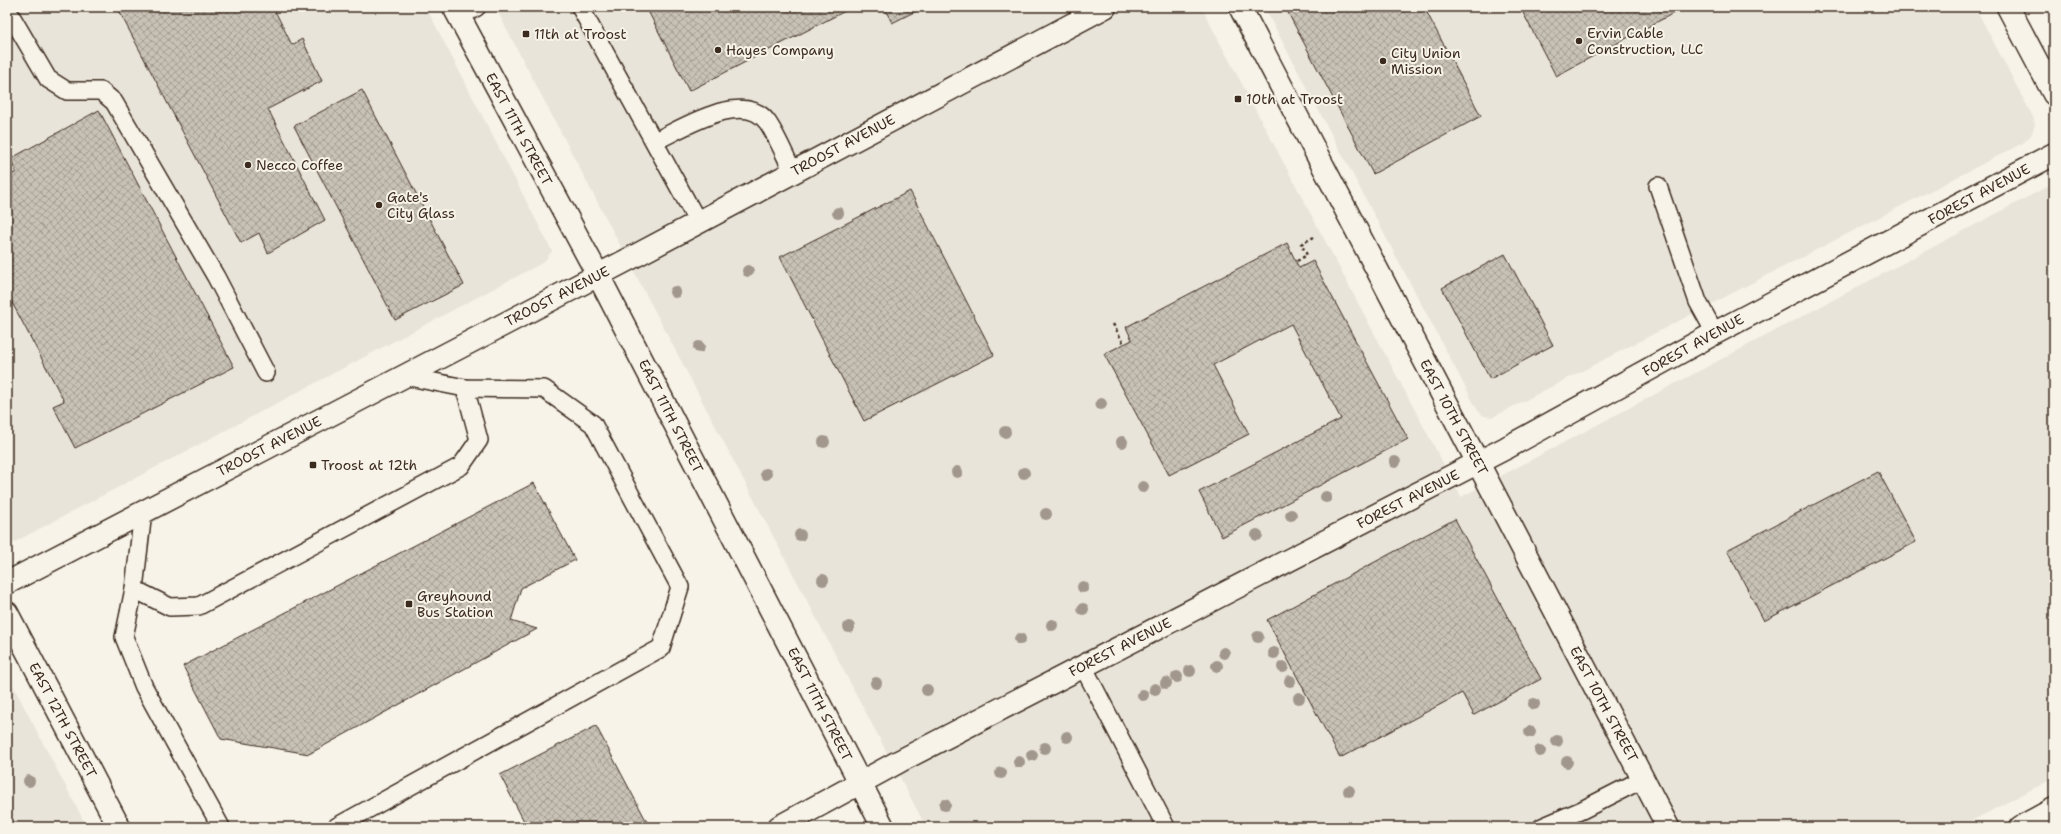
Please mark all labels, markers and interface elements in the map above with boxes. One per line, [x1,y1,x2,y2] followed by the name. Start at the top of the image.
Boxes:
[1587,24,1703,58] place label: Ervin Cable Construction, LLC
[534,25,627,43] place label: 11th at Troost
[521,29,531,39] marker: 11th at Troost
[1574,36,1584,46] marker: Ervin Cable Construction, LLC
[726,41,834,59] place label: Hayes Company
[1391,44,1461,78] place label: City Union Mission
[713,45,723,55] marker: Hayes Company
[1378,56,1388,66] marker: City Union Mission
[482,70,556,189] street label: EAST 11TH STREET
[1246,90,1343,108] place label: 10th at Troost
[1233,94,1243,104] marker: 10th at Troost
[788,110,898,180] street label: TROOST AVENUE
[256,156,343,174] place label: Necco Coffee
[1925,159,2033,228] street label: FOREST AVENUE
[243,160,253,170] marker: Necco Coffee
[387,188,455,222] place label: Gate's City Glass
[374,200,384,210] marker: Gate's City Glass
[502,262,613,330] street label: TROOST AVENUE
[1639,310,1747,380] street label: FOREST AVENUE
[635,356,708,476] street label: EAST 11TH STREET
[1416,356,1492,478] street label: EAST 10TH STREET
[214,412,325,480] street label: TROOST AVENUE
[321,456,417,474] place label: Troost at 12th
[308,460,318,470] marker: Troost at 12th
[1354,465,1463,533] street label: FOREST AVENUE
[417,587,494,621] place label: Greyhound Bus Station
[404,599,414,609] marker: Greyhound Bus Station
[1066,613,1175,681] street label: FOREST AVENUE
[1566,643,1642,765] street label: EAST 10TH STREET
[784,644,857,764] street label: EAST 11TH STREET
[25,659,101,781] street label: EAST 12TH STREET

